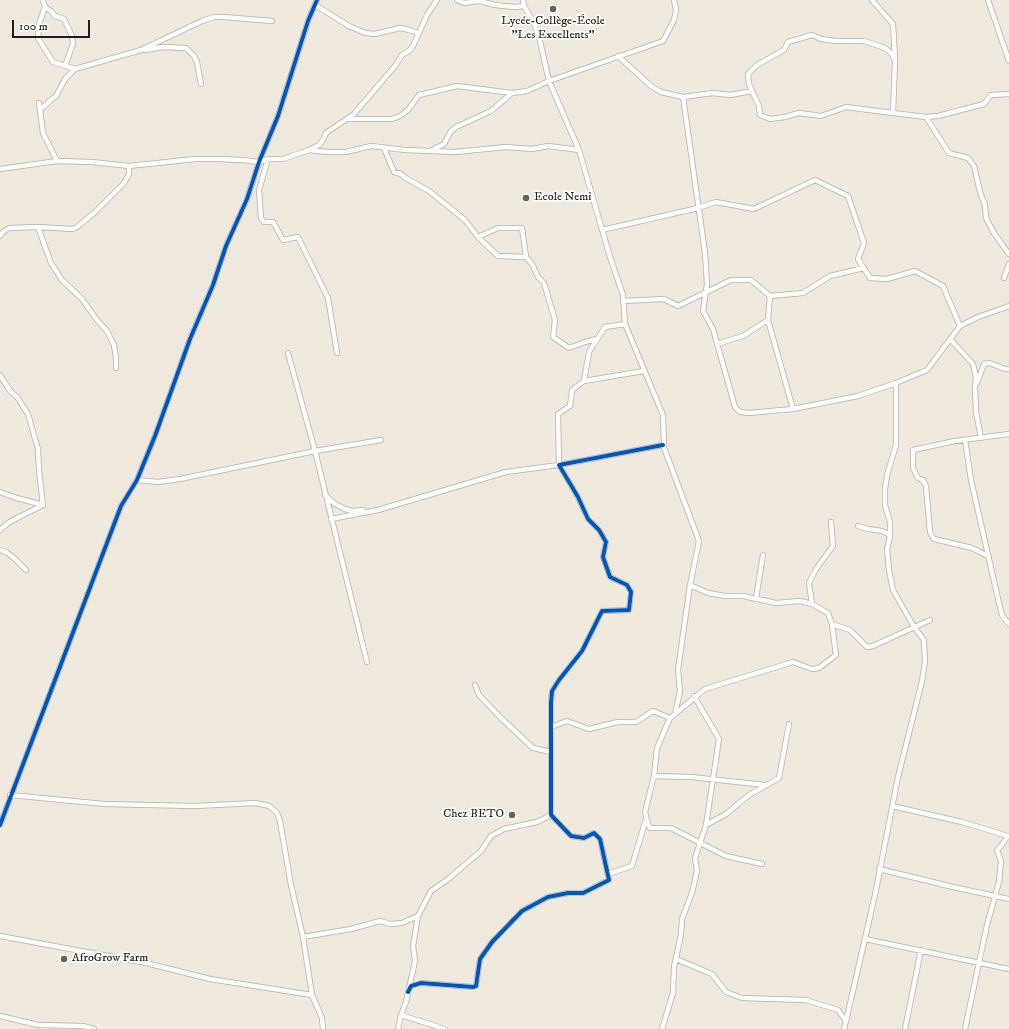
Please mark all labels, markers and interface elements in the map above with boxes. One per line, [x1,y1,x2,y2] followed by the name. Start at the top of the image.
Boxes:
[548,4,558,14] marker: Lycée-Collège-École "Les Excellents"
[14,12,92,38] scale bar
[501,15,605,43] place label: Lycée-Collège-École "Les Excellents"
[19,19,48,34] text: 100 m
[534,191,591,205] place label: Ecole Nemi
[521,193,531,203] marker: Ecole Nemi
[443,808,504,822] place label: Chez BETO
[507,810,517,820] marker: Chez BETO
[72,952,148,966] place label: AfroGrow Farm
[59,954,69,964] marker: AfroGrow Farm

